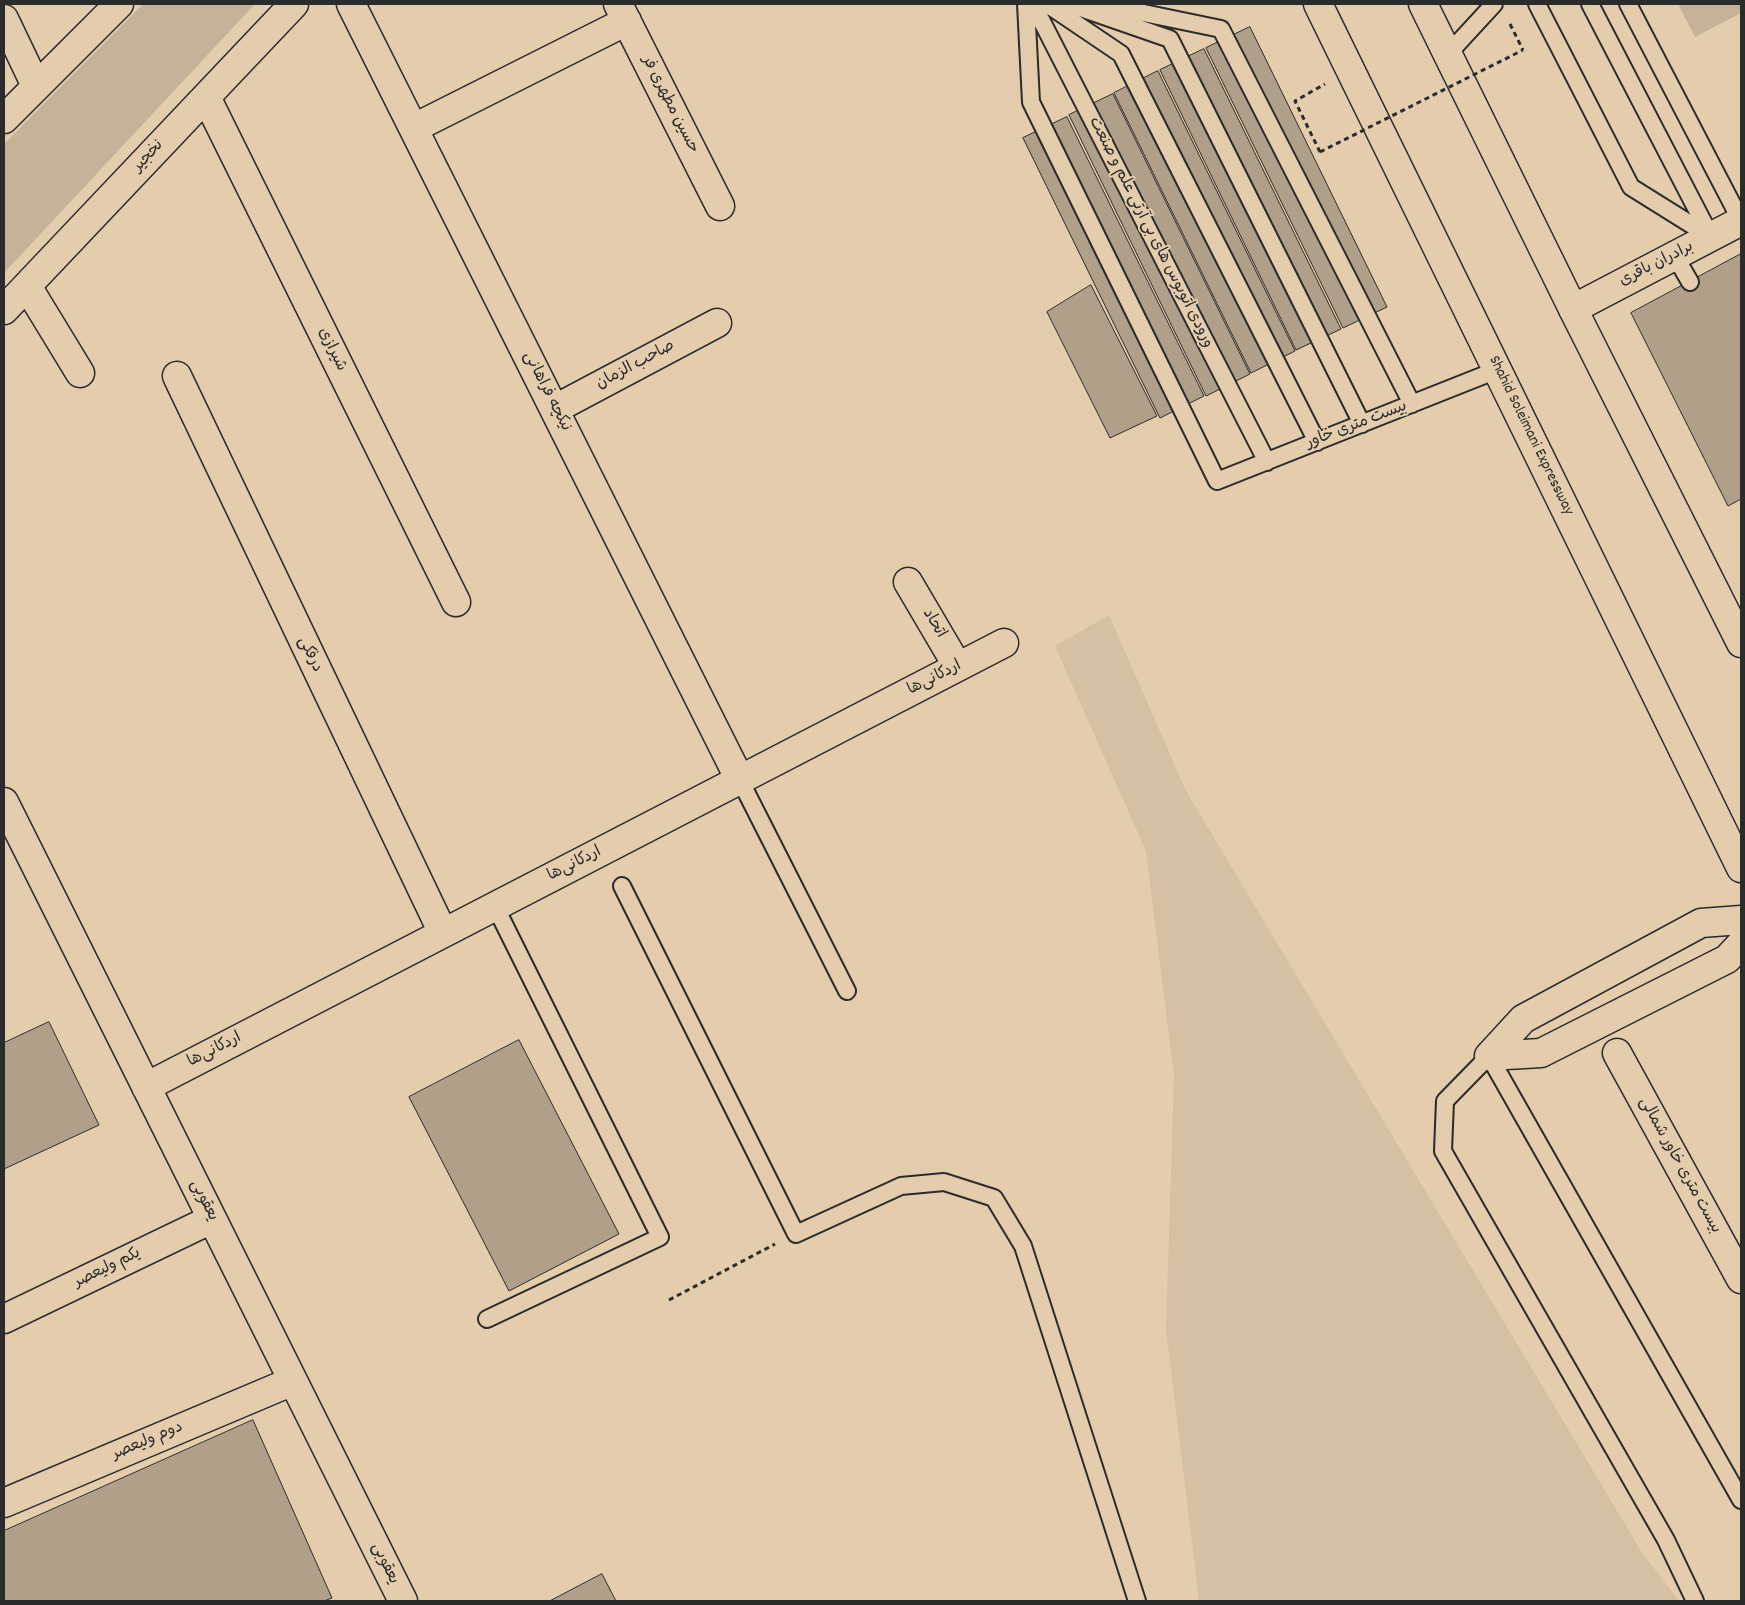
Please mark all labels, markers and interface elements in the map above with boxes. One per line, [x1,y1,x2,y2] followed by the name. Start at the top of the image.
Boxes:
[636,53,702,157] street label: حسین مطهری فر
[1083,114,1217,352] street label: ورودی اتوبوس های بی آرتی علم و صنعت
[129,137,169,177] street label: نخجیر
[1617,238,1697,292] street label: برادران باقری
[312,325,350,375] street label: شیرازی
[593,337,679,395] street label: صاحب الزمان
[518,349,574,435] street label: نیکچه فراهانی
[1483,353,1577,519] street label: Shahid Soleimani Expressway
[1304,398,1410,454] street label: بیست متری خاور
[917,606,949,642] street label: اتحاد
[292,634,326,676] street label: درفکی
[905,657,965,701] street label: اردکانی‌ها
[545,843,605,887] street label: اردکانی‌ها
[185,1029,245,1073] street label: اردکانی‌ها
[1634,1095,1724,1237] street label: بیست متری خاور شمالی
[185,1177,221,1225] street label: یعقوبی
[72,1245,144,1293] street label: یکم ولیعصر
[110,1419,186,1465] street label: دوم ولیعصر
[366,1540,402,1588] street label: یعقوبی

